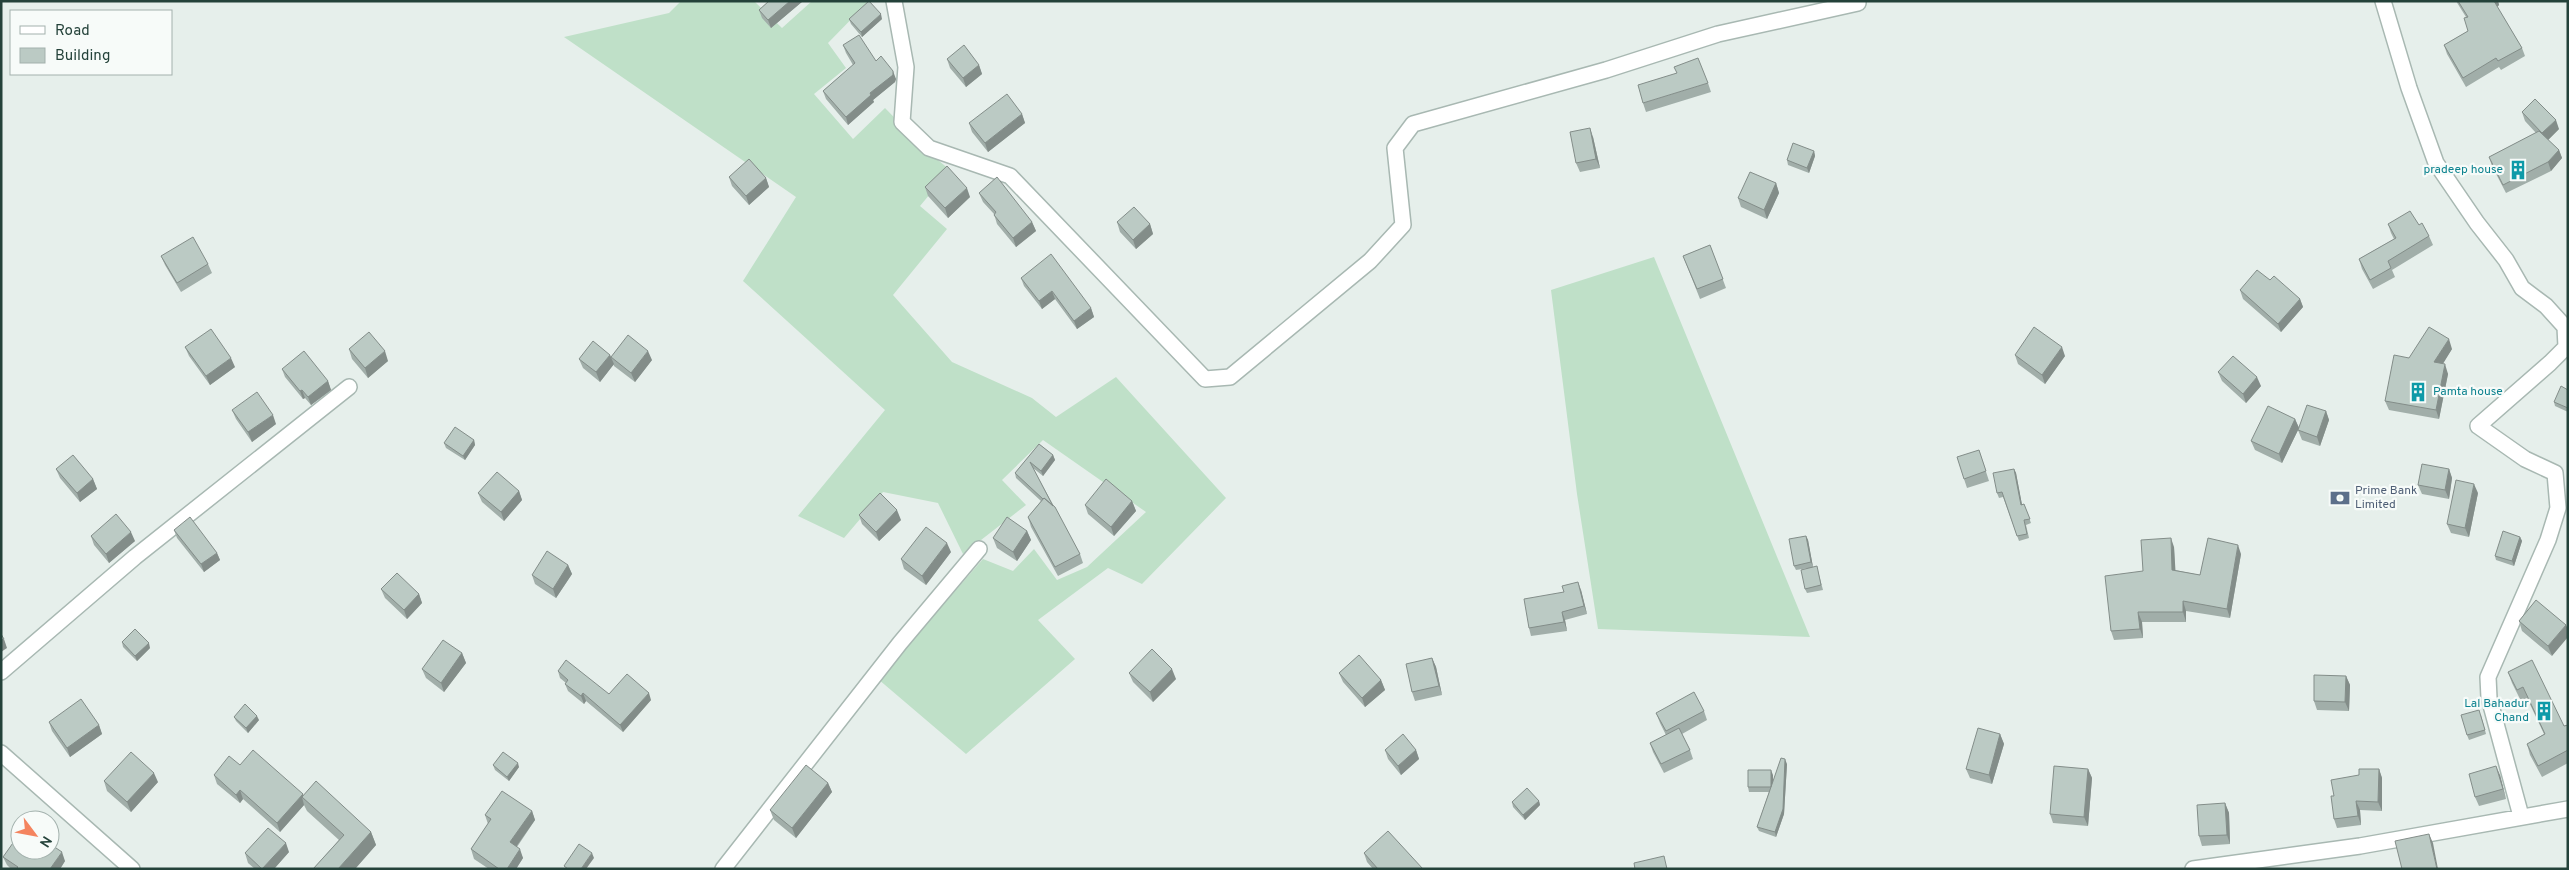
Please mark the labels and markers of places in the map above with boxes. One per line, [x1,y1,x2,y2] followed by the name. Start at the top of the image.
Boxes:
[2507,159,2529,181] building icon: pradeep house
[2423,162,2503,178] place label: pradeep house
[2407,381,2429,403] building icon: Pamta house
[2433,384,2503,400] place label: Pamta house
[2355,483,2417,513] place label: Prime Bank Limited
[2329,487,2351,509] bank icon: Prime Bank Limited
[2464,696,2529,726] place label: Lal Bahadur Chand
[2533,700,2555,722] building icon: Lal Bahadur Chand

